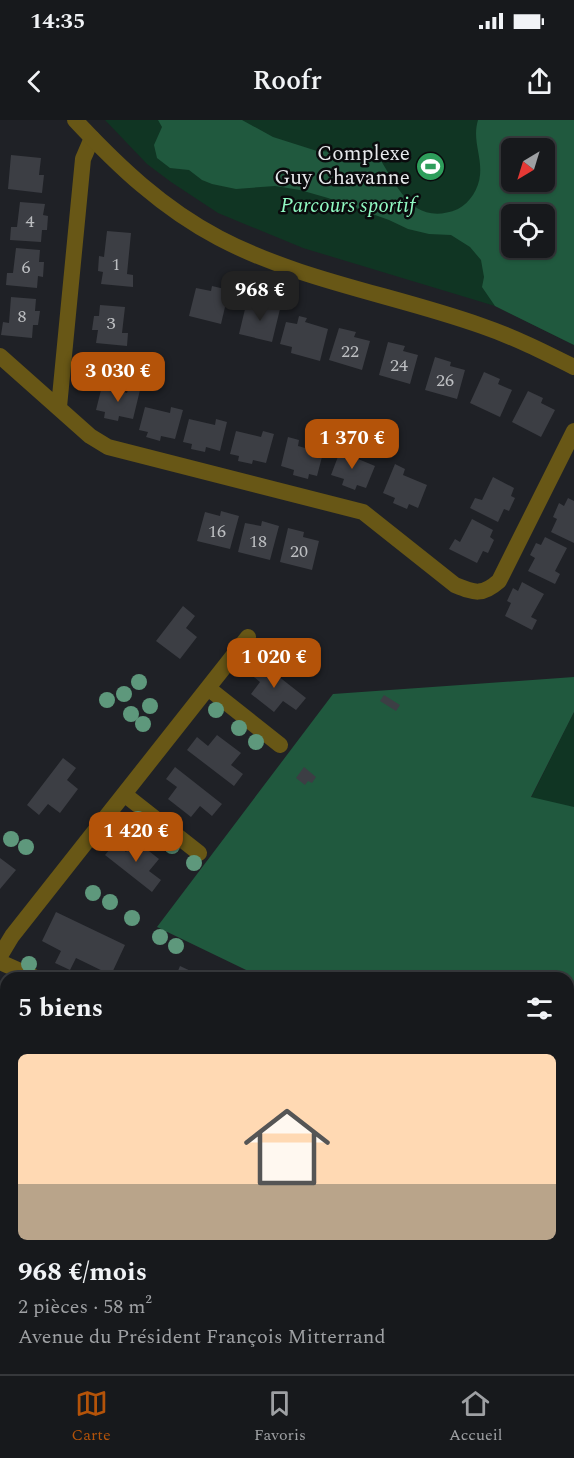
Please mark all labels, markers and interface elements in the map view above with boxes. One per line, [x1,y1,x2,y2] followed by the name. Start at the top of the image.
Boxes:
[30,5,85,38] text: 14:35
[252,60,322,102] text: Roofr
[18,65,51,98] icon: back
[523,65,556,98] icon: share
[274,138,410,194] place label: Complexe Guy Chavanne
[501,138,555,192] north arrow
[501,138,555,258] map controls
[415,150,447,182] sports icon: Complexe Guy Chavanne
[280,190,419,222] park label: Parcours sportif
[501,204,555,258] button: locate
[26,208,35,235] house number: 4
[112,251,121,278] house number: 1
[22,254,31,281] house number: 6
[218,271,302,322] pin: 968 €
[235,275,285,305] text: 968 €
[18,303,27,330] house number: 8
[107,310,116,337] house number: 3
[341,338,359,365] house number: 22
[63,352,173,403] pin: 3 030 €
[390,352,408,379] house number: 24
[85,356,151,386] text: 3 030 €
[436,367,454,394] house number: 26
[297,419,407,470] pin: 1 370 €
[319,423,385,453] text: 1 370 €
[208,518,226,545] house number: 16
[249,528,267,555] house number: 18
[290,538,308,565] house number: 20
[219,638,329,689] pin: 1 020 €
[241,642,307,672] text: 1 020 €
[81,812,191,863] pin: 1 420 €
[103,816,169,846] text: 1 420 €
[18,988,103,1028] text: 5 biens
[523,992,556,1025] icon: filters
[233,1093,341,1201] icon: home
[18,1252,147,1292] text: 968 €/mois
[18,1292,152,1322] text: 2 pièces · 58 m²
[18,1322,386,1352] text: Avenue du Président François Mitterrand
[72,1387,111,1447] tab: Carte
[254,1387,306,1447] tab: Favoris
[449,1387,502,1447] tab: Accueil

